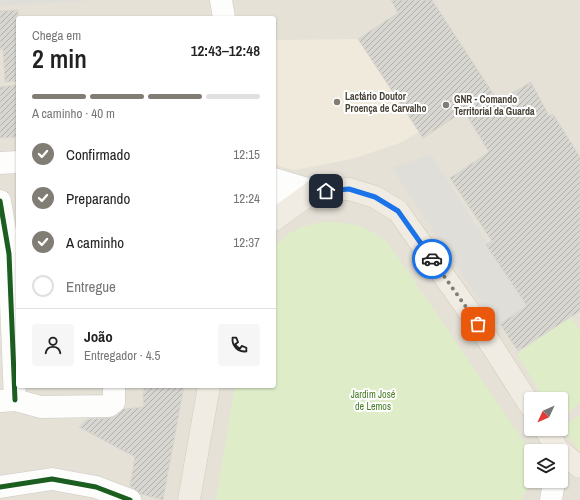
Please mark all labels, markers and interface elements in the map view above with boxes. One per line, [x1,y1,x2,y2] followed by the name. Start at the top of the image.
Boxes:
[32,27,81,44] text: Chega em
[191,40,260,61] text: 12:43–12:48
[32,41,87,76] text: 2 min
[345,90,427,115] place label: Lactário Doutor Proença de Carvalho
[454,93,535,118] place label: GNR - Comando Territorial da Guarda
[332,97,342,107] marker: Lactário Doutor Proença de Carvalho
[441,100,451,110] marker: GNR - Comando Territorial da Guarda
[32,105,115,122] text: A caminho · 40 m
[32,143,54,165] icon: check
[66,144,130,165] text: Confirmado
[233,146,260,163] text: 12:15
[309,174,343,208] pin
[315,180,337,202] icon: home
[32,187,54,209] icon: check
[66,188,130,209] text: Preparando
[233,190,260,207] text: 12:24
[32,231,54,253] icon: check
[66,232,124,253] text: A caminho
[233,234,260,251] text: 12:37
[412,239,452,279] courier
[421,248,443,270] icon: car
[66,276,116,297] text: Entregue
[461,307,495,341] pin
[467,313,489,335] icon: bag
[32,324,74,366] button: person
[218,324,260,366] button: phone
[84,326,113,347] text: João
[84,347,160,364] text: Entregador · 4.5
[351,388,396,413] park label: Jardim José de Lemos
[524,392,568,436] north arrow
[524,392,568,488] map controls
[524,444,568,488] button: layers

